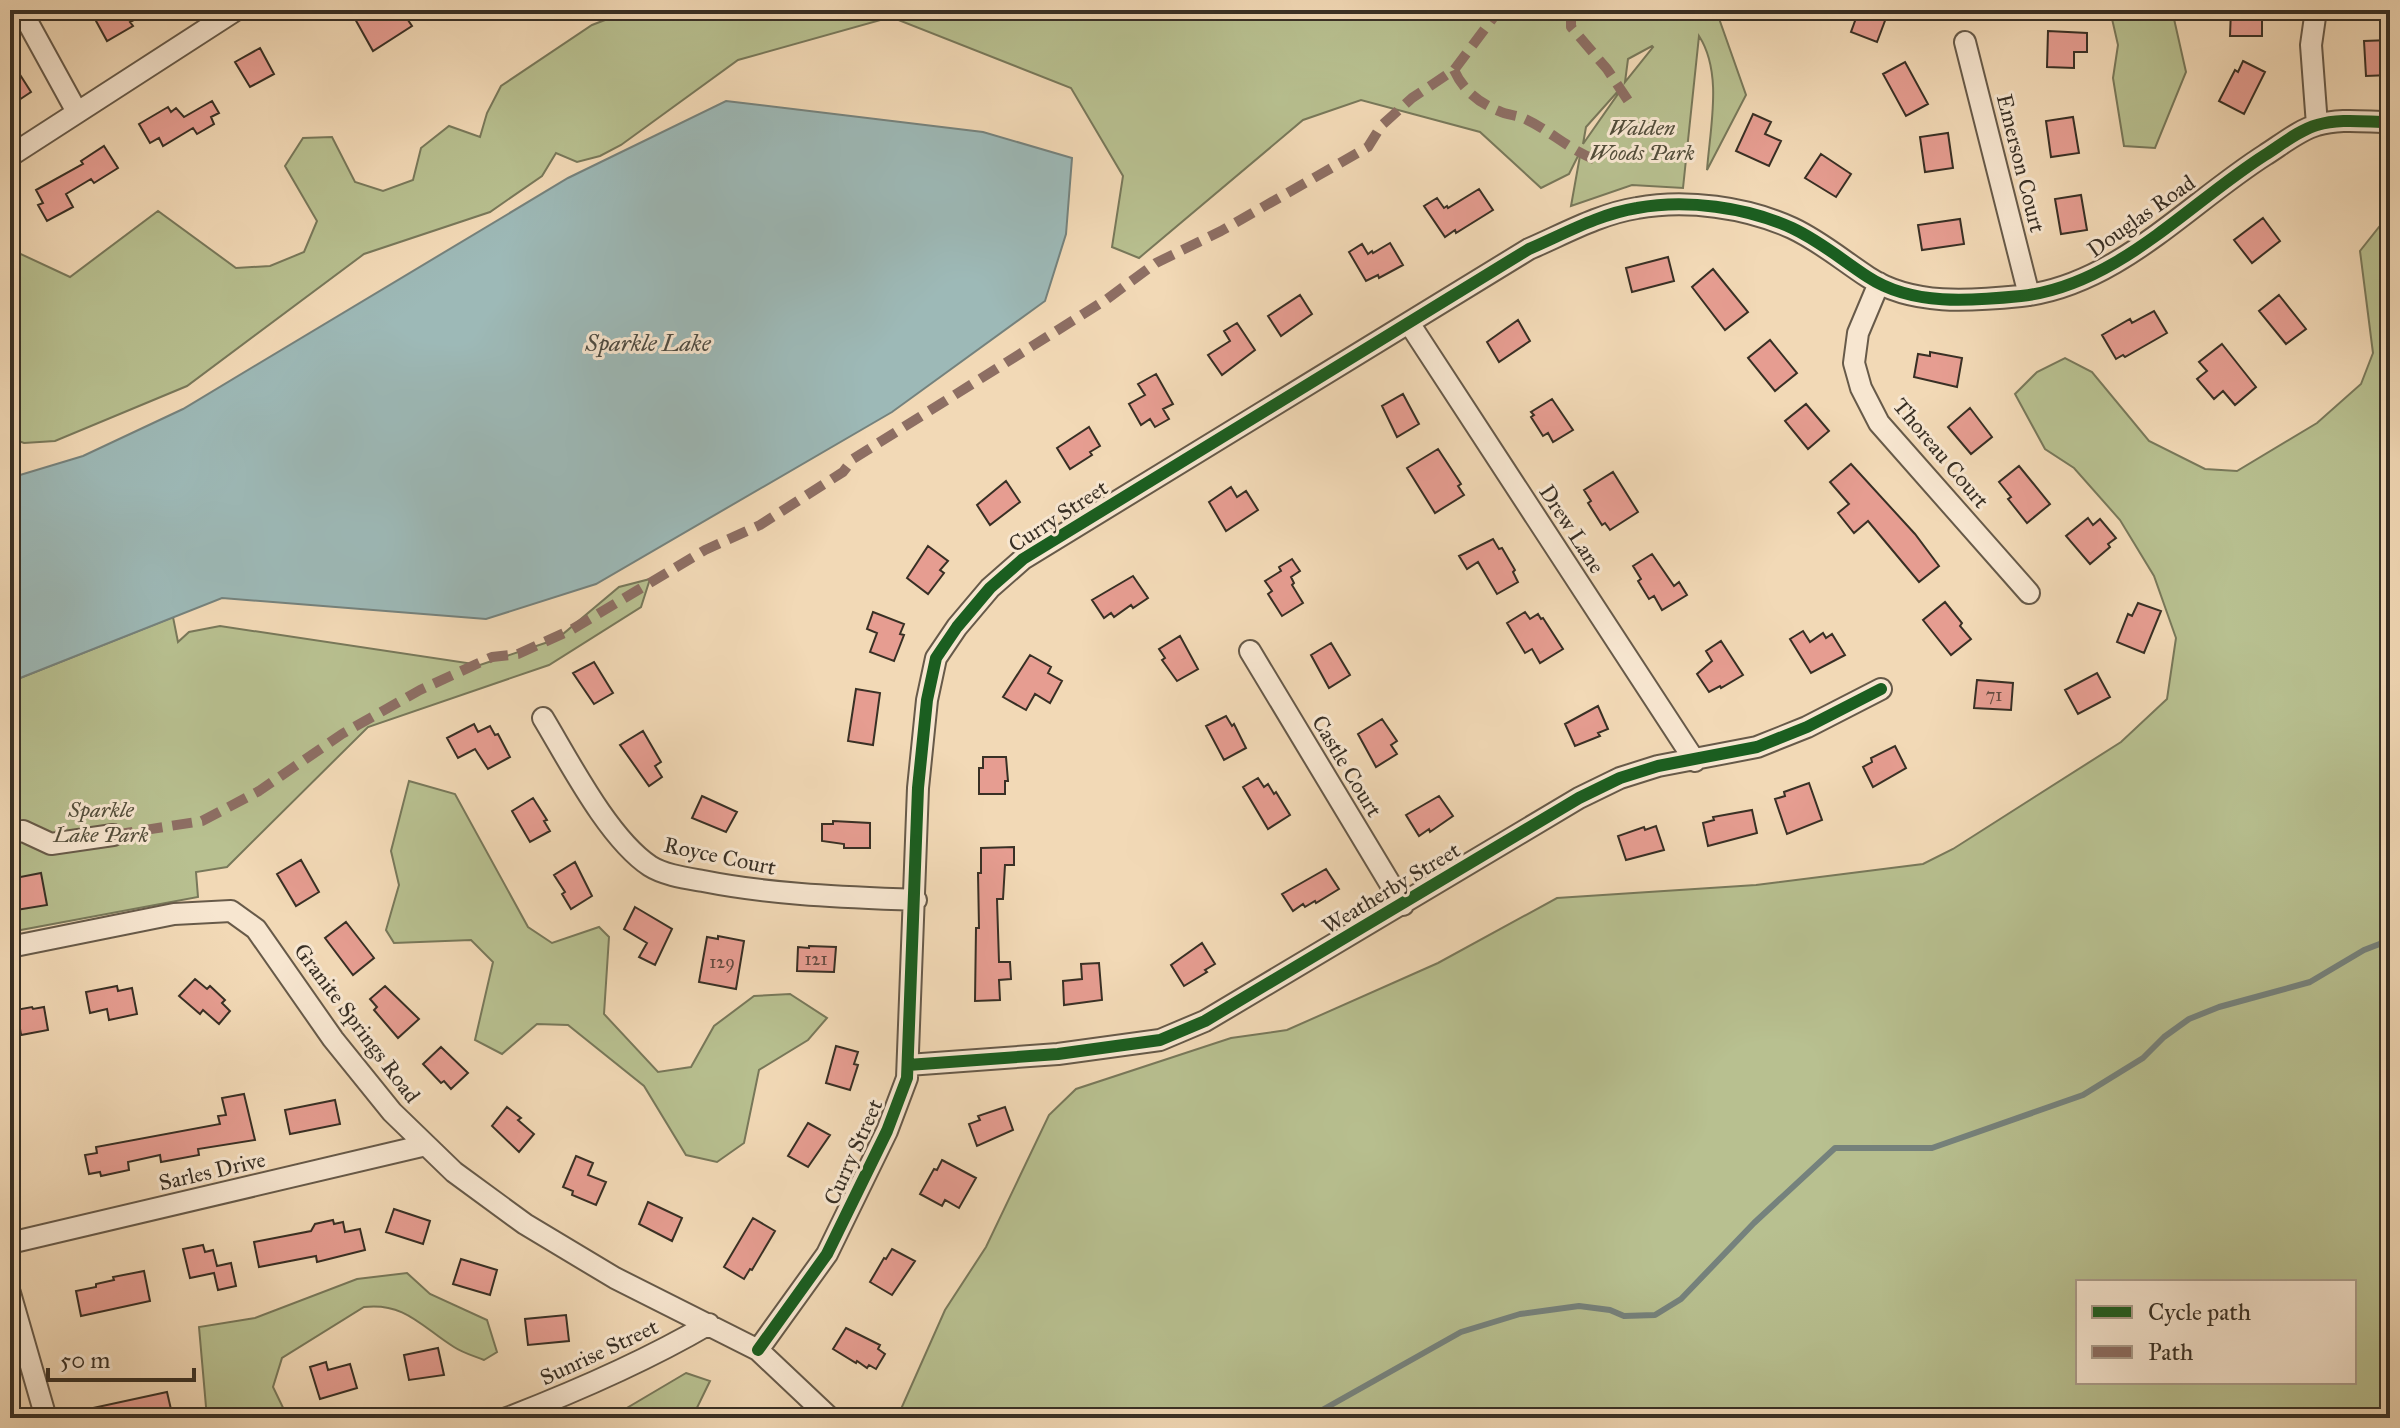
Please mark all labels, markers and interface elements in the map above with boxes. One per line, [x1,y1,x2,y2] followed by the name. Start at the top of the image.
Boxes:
[1991,91,2051,235] street label: Emerson Court
[1589,114,1695,166] park label: Walden Woods Park
[2082,169,2200,263] street label: Douglas Road
[584,328,712,358] water label: Sparkle Lake
[1887,392,1995,514] street label: Thoreau Court
[1003,474,1113,558] street label: Curry Street
[1533,480,1611,578] street label: Drew Lane
[1986,684,2002,706] house number: 71
[1306,710,1388,822] street label: Castle Court
[52,796,149,848] park label: Sparkle Lake Park
[662,831,779,881] street label: Royce Court
[1317,836,1465,940] street label: Weatherby Street
[288,938,426,1108] street label: Granite Springs Road
[804,948,828,970] house number: 121
[709,951,735,973] house number: 129
[818,1095,888,1209] street label: Curry Street
[156,1146,268,1196] street label: Sarles Drive
[2076,1280,2356,1384] legend
[2148,1297,2251,1327] text: Cycle path
[536,1313,663,1391] street label: Sunrise Street
[48,1332,194,1382] scale bar
[2148,1337,2193,1367] text: Path
[60,1345,110,1375] text: 50 m

